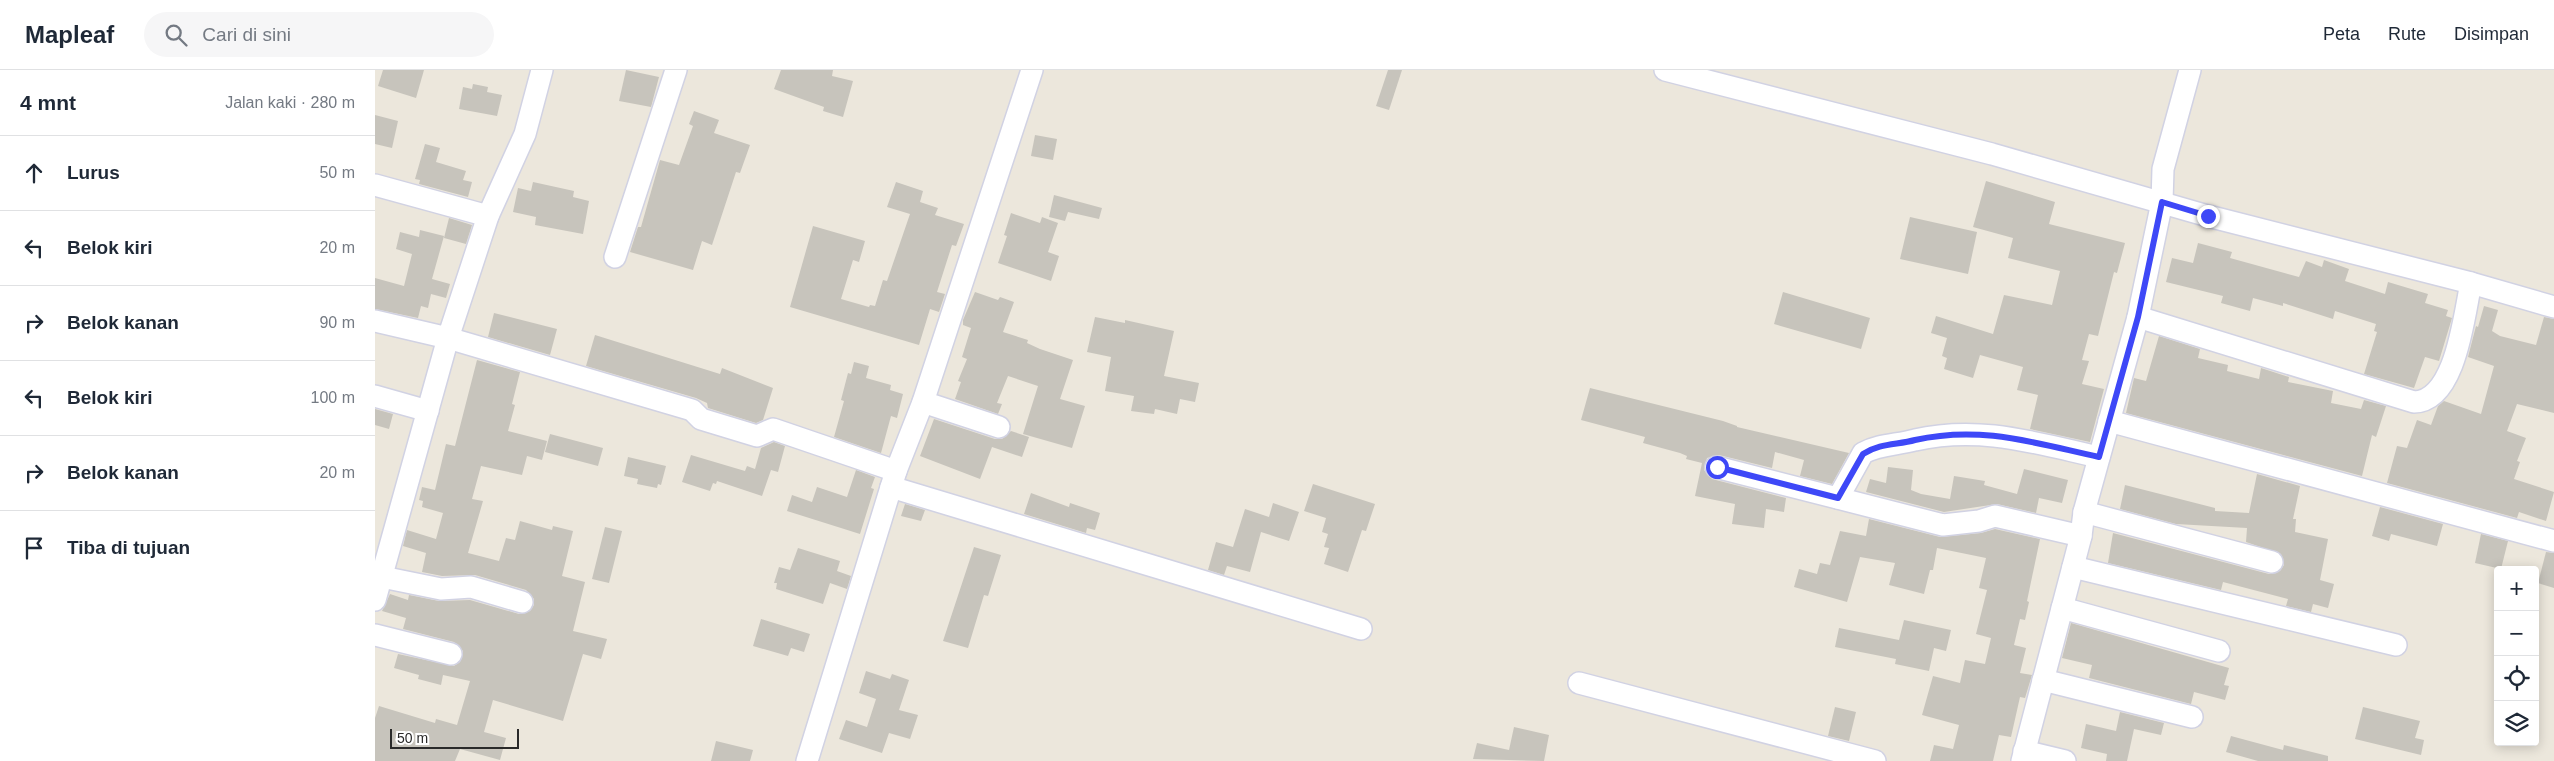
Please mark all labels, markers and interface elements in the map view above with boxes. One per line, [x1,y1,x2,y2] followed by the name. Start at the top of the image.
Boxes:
[144,12,494,57] search box
[25,21,114,48] text: Mapleaf
[162,21,190,49] icon: search
[202,24,291,45] text: Cari di sini
[2323,24,2360,44] text: Peta
[2388,24,2426,44] text: Rute
[2454,24,2529,44] text: Disimpan
[20,91,76,114] text: 4 mnt
[225,94,355,111] text: Jalan kaki · 280 m
[20,159,48,187] icon: ahead
[67,162,120,183] text: Lurus
[319,164,355,181] text: 50 m
[2197,205,2220,228] route end
[20,234,48,262] icon: left
[67,237,153,258] text: Belok kiri
[319,239,355,256] text: 20 m
[20,309,48,337] icon: right
[67,312,179,333] text: Belok kanan
[319,314,355,331] text: 90 m
[20,384,48,412] icon: left
[67,387,153,408] text: Belok kiri
[311,389,355,406] text: 100 m
[1706,456,1729,479] route start
[20,459,48,487] icon: right
[67,462,179,483] text: Belok kanan
[319,464,355,481] text: 20 m
[20,534,48,562] icon: arrive
[67,537,190,558] text: Tiba di tujuan
[2494,566,2539,746] map controls
[2494,566,2539,611] button: +
[2494,611,2539,656] button: −
[2494,656,2539,701] button: locate
[2494,701,2539,746] button: layers
[390,726,519,749] scale bar
[397,730,428,746] text: 50 m

